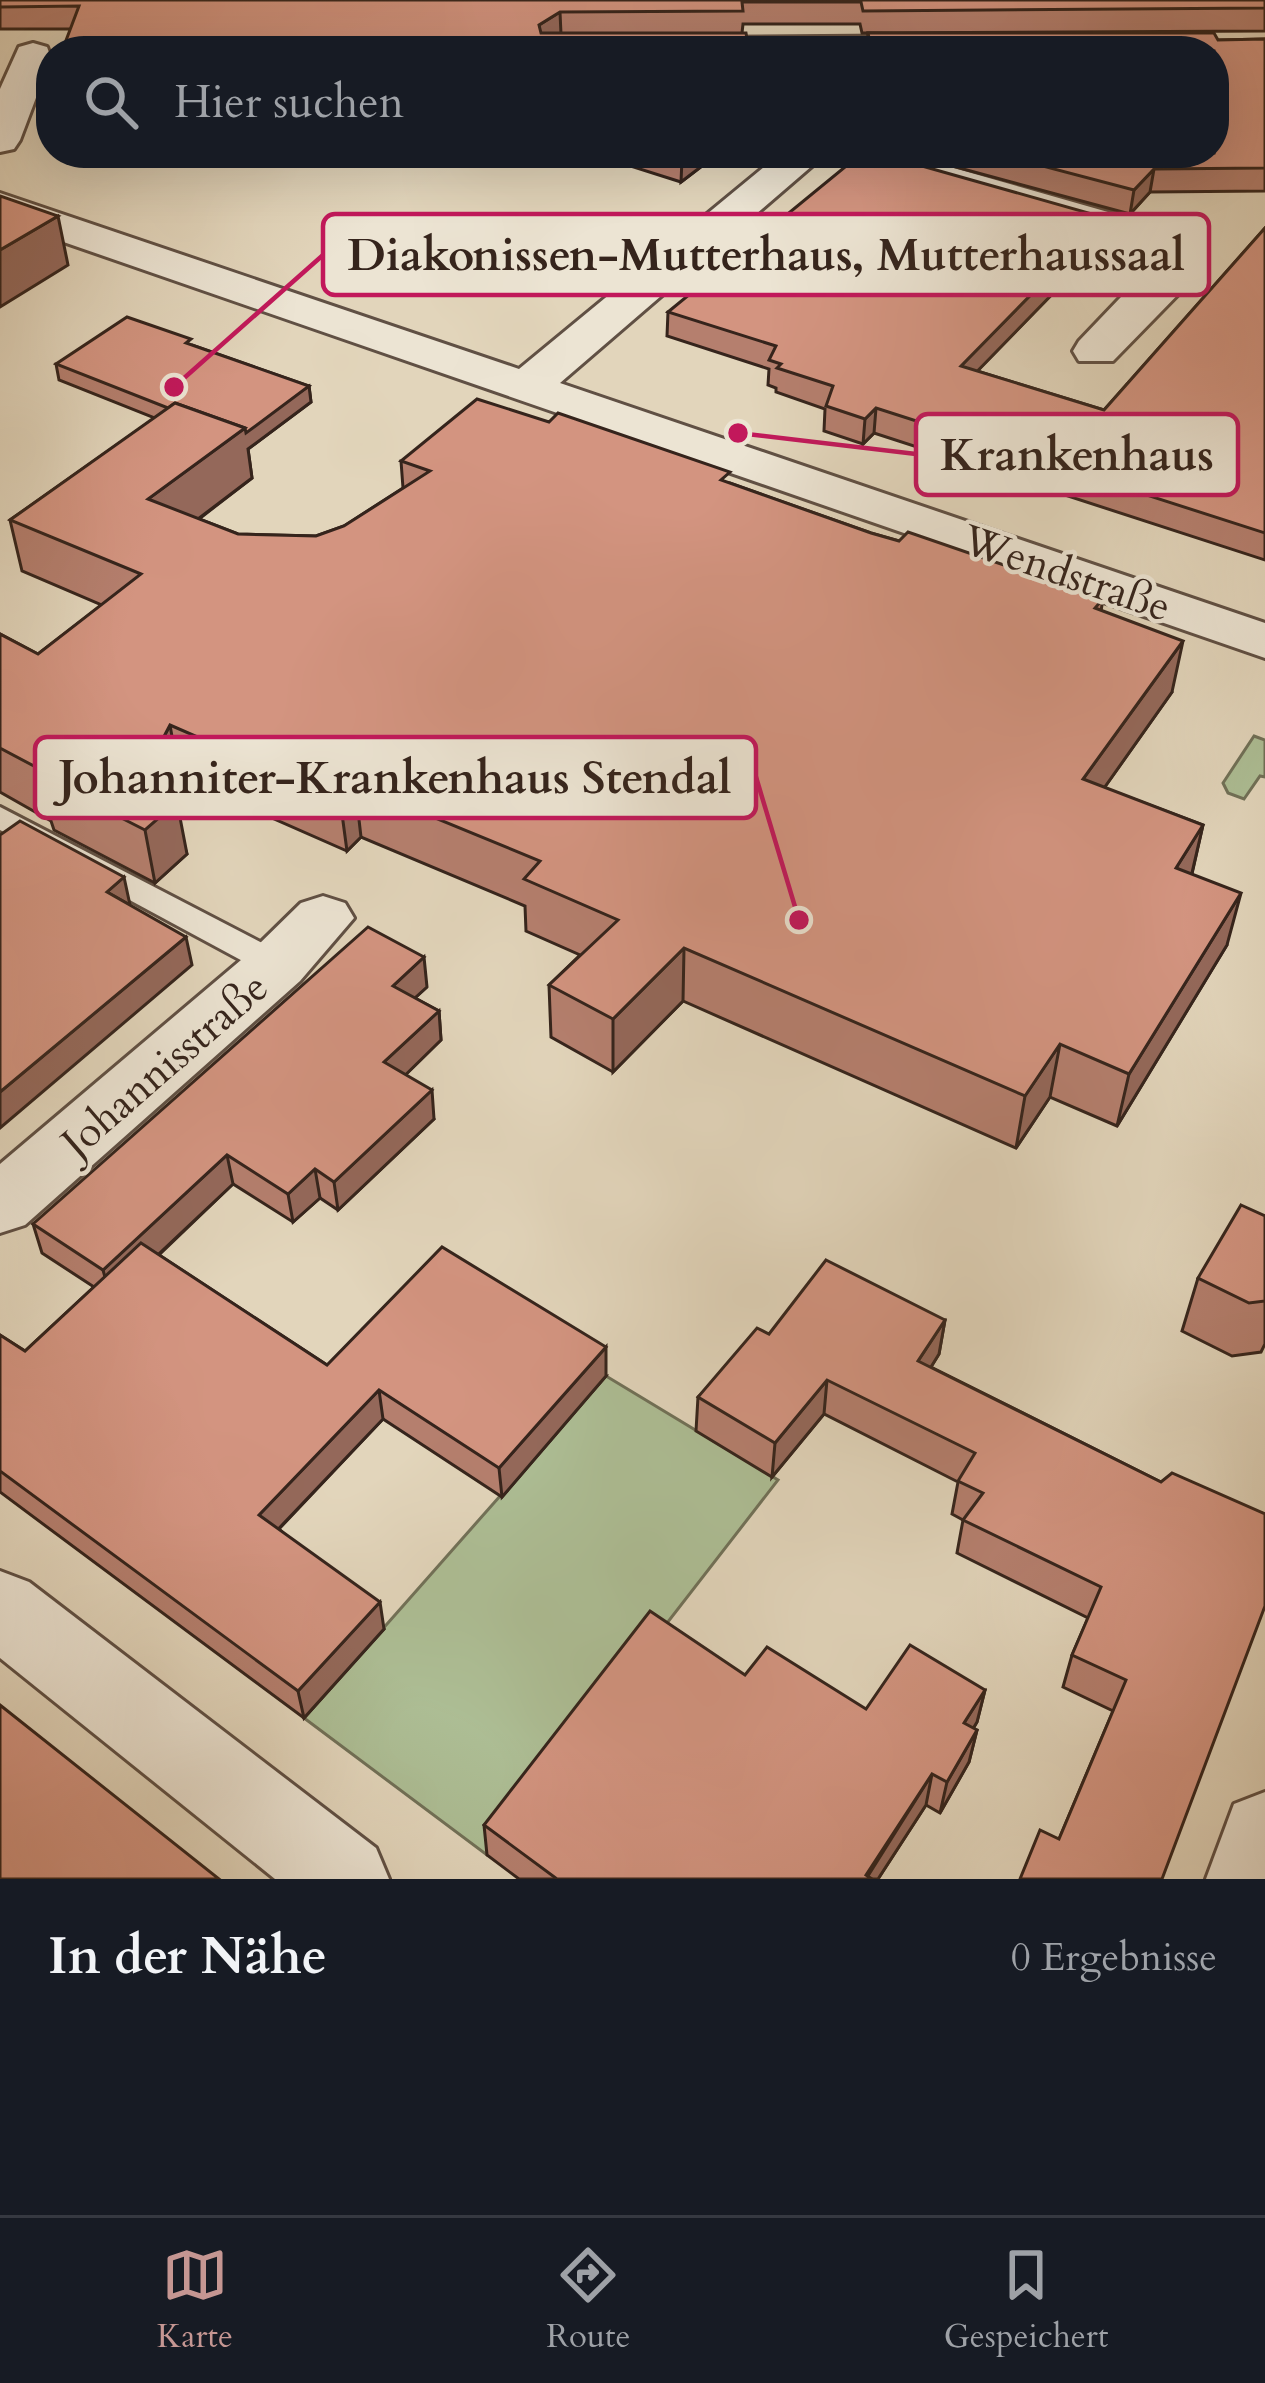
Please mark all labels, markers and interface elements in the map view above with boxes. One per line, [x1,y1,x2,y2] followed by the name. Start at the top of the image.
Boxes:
[36,36,1229,168] search box
[78,69,144,135] icon: search
[174,72,404,133] text: Hier suchen
[323,214,1209,295] callout: Diakonissen-Mutterhaus, Mutterhaussaal
[347,225,1185,286] text: Diakonissen-Mutterhaus, Mutterhaussaal
[916,414,1238,495] callout: Krankenhaus
[940,425,1214,486] text: Krankenhaus
[954,511,1178,636] street label: Wendstraße
[35,737,756,818] callout: Johanniter-Krankenhaus Stendal
[53,748,731,809] text: Johanniter-Krankenhaus Stendal
[45,959,281,1175] street label: Johannisstraße
[48,1922,327,1992] text: In der Nähe
[1011,1931,1217,1984] text: 0 Ergebnisse
[157,2242,233,2359] tab: Karte
[546,2242,630,2359] tab: Route
[944,2242,1108,2359] tab: Gespeichert

